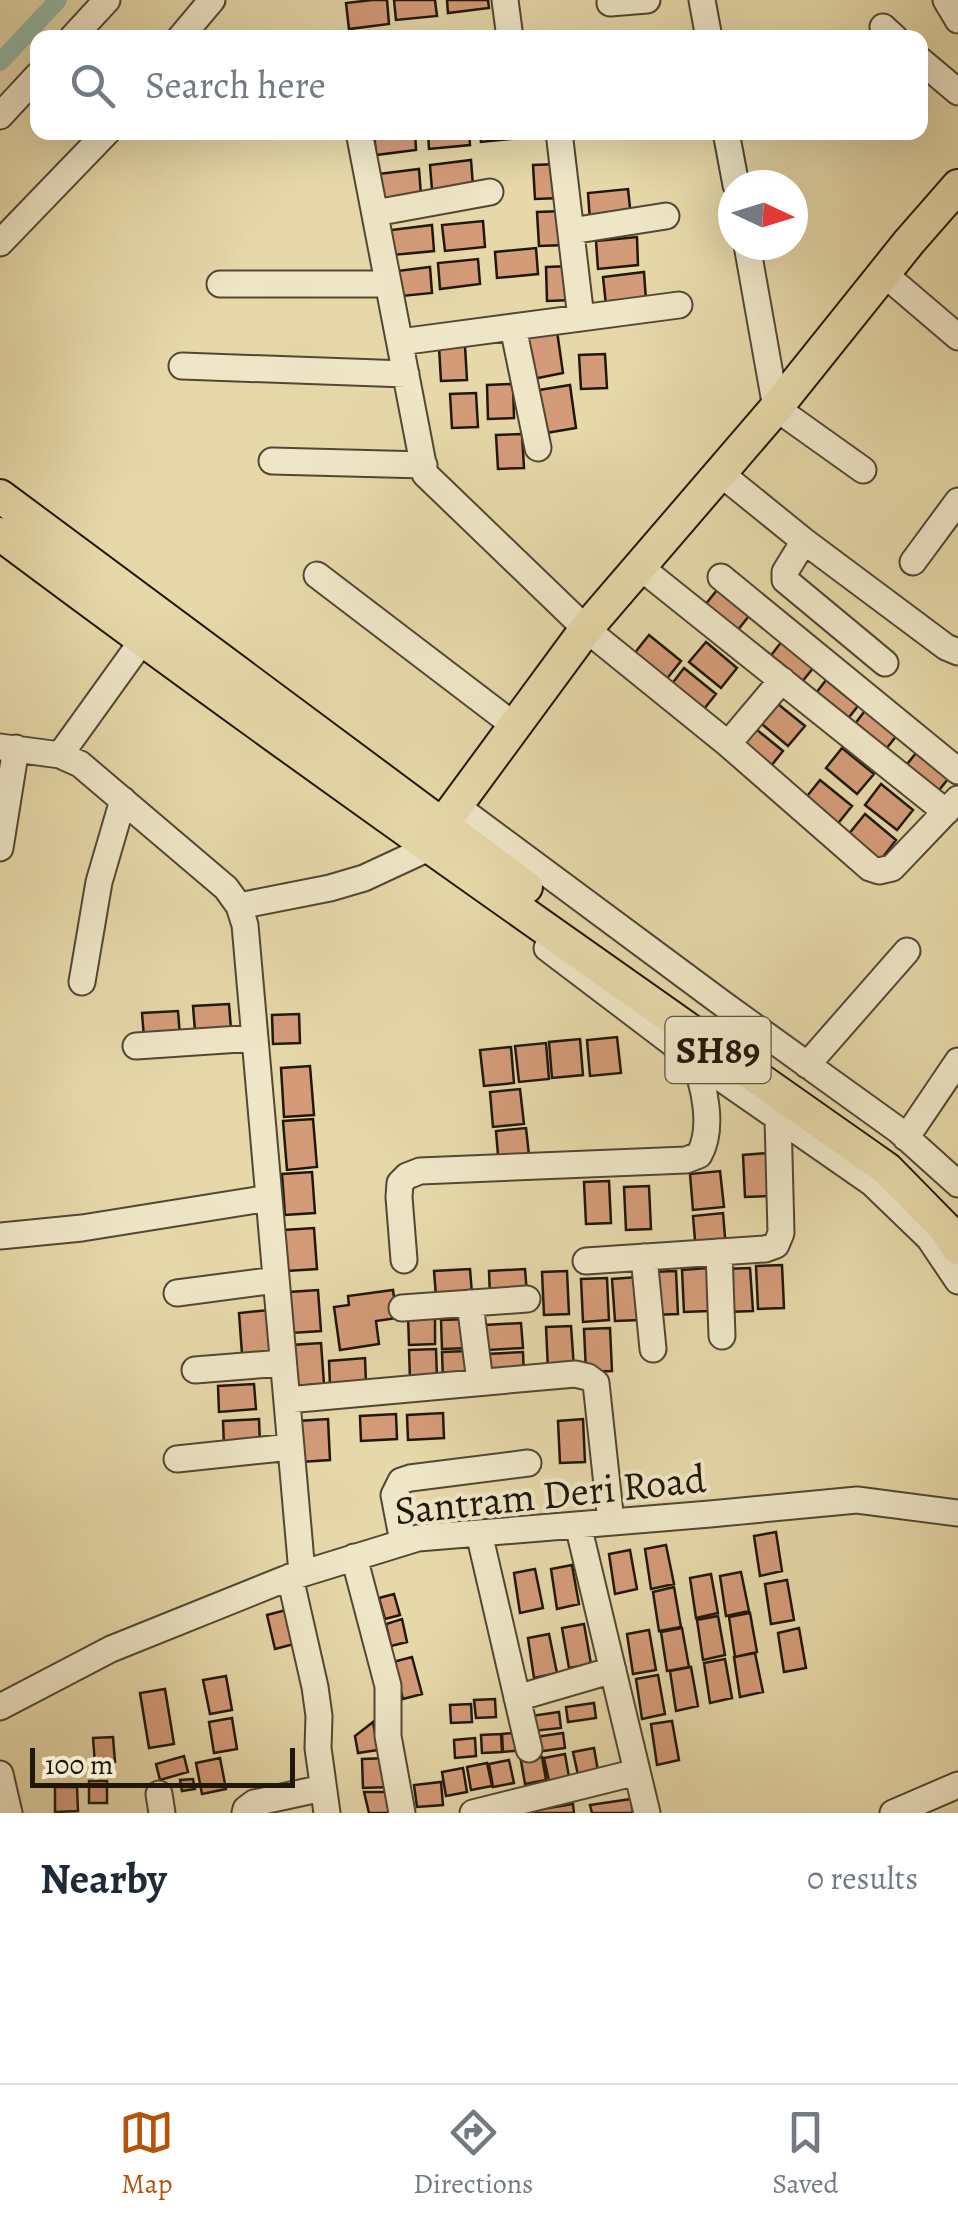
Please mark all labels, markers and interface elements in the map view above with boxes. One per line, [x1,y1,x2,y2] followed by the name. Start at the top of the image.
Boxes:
[30,30,928,140] search box
[65,58,120,113] icon: search
[145,59,326,111] text: Search here
[718,170,808,260] north arrow
[666,1017,770,1083] road number: SH89
[392,1451,709,1538] street label: Santram Deri Road
[30,1743,295,1788] scale bar
[45,1746,113,1784] text: 100 m
[40,1850,167,1907] text: Nearby
[807,1856,918,1900] text: 0 results
[119,2105,174,2203] tab: Map
[413,2105,533,2203] tab: Directions
[772,2105,839,2203] tab: Saved

